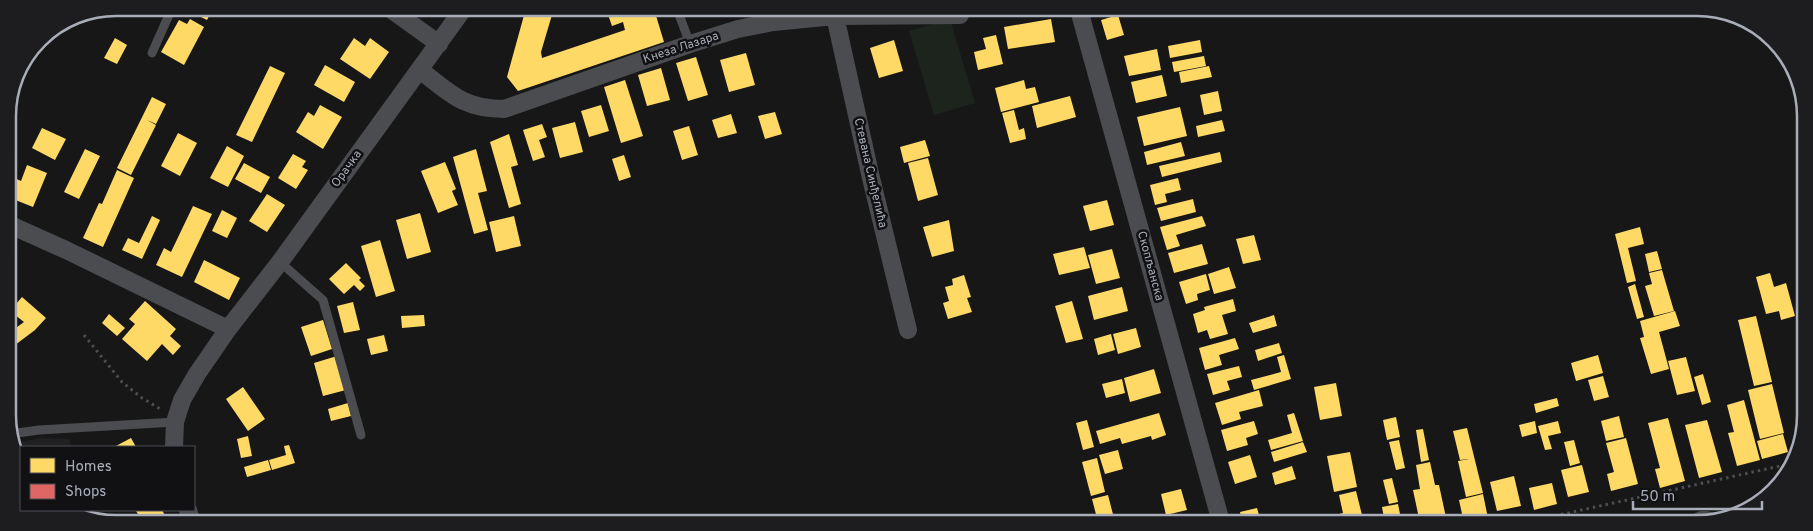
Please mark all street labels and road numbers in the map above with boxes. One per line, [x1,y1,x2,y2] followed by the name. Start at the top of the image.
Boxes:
[641,28,721,68] street label: Кнеза Лазара
[850,117,890,229] street label: Стевана Синђелића
[328,147,366,191] street label: Орачка
[1133,229,1167,303] street label: Скопљанска

